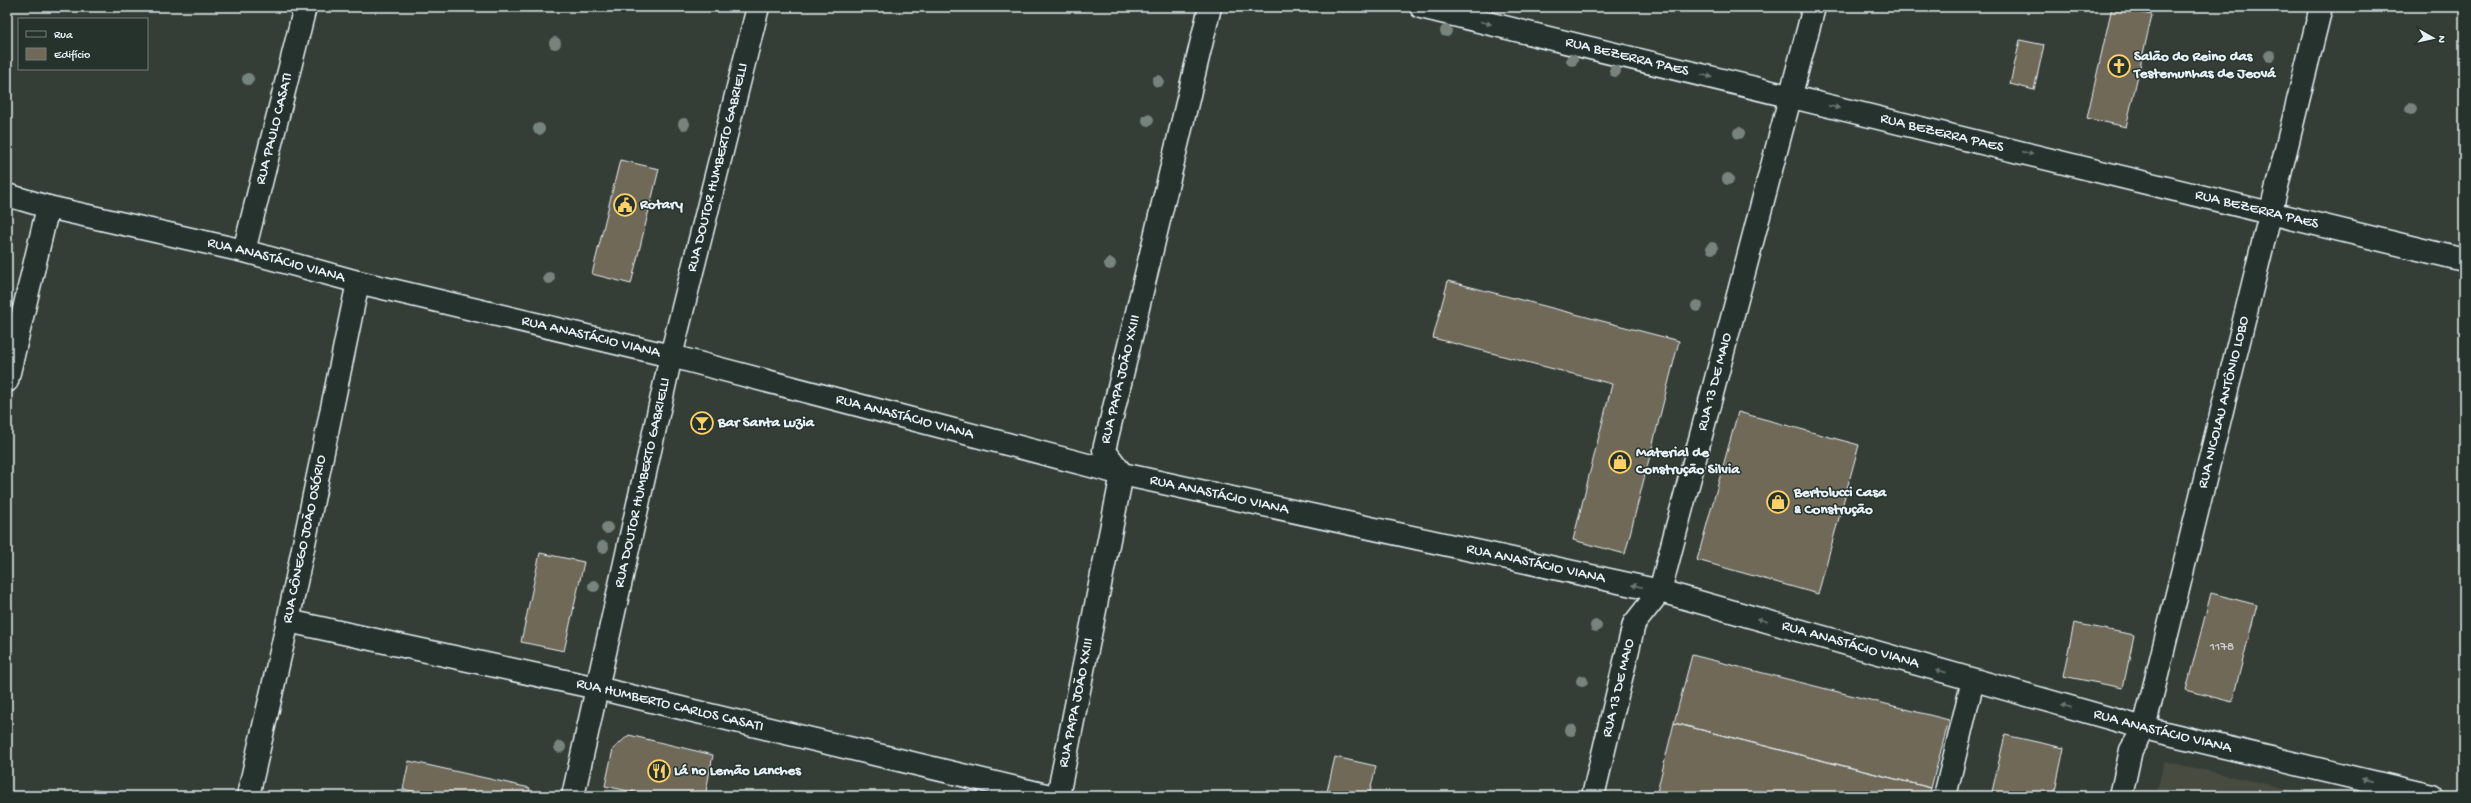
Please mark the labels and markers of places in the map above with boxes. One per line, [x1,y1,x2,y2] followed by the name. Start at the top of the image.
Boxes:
[2133,48,2276,83] place label: Salão do Reino das Testemunhas de Jeová
[2106,53,2132,79] church icon: Salão do Reino das Testemunhas de Jeová
[612,192,638,218] public building icon: Rotary
[639,196,683,214] place label: Rotary
[689,410,715,436] bar icon: Bar Santa Luzia
[717,414,815,432] place label: Bar Santa Luzia
[1635,444,1740,479] place label: Material de Construção Silvia
[1607,449,1633,475] shop icon: Material de Construção Silvia
[1793,484,1887,519] place label: Bertolucci Casa & Construção
[1765,489,1791,515] shop icon: Bertolucci Casa & Construção
[646,758,672,784] restaurant icon: Lá no Lemão Lanches
[674,762,802,780] place label: Lá no Lemão Lanches

